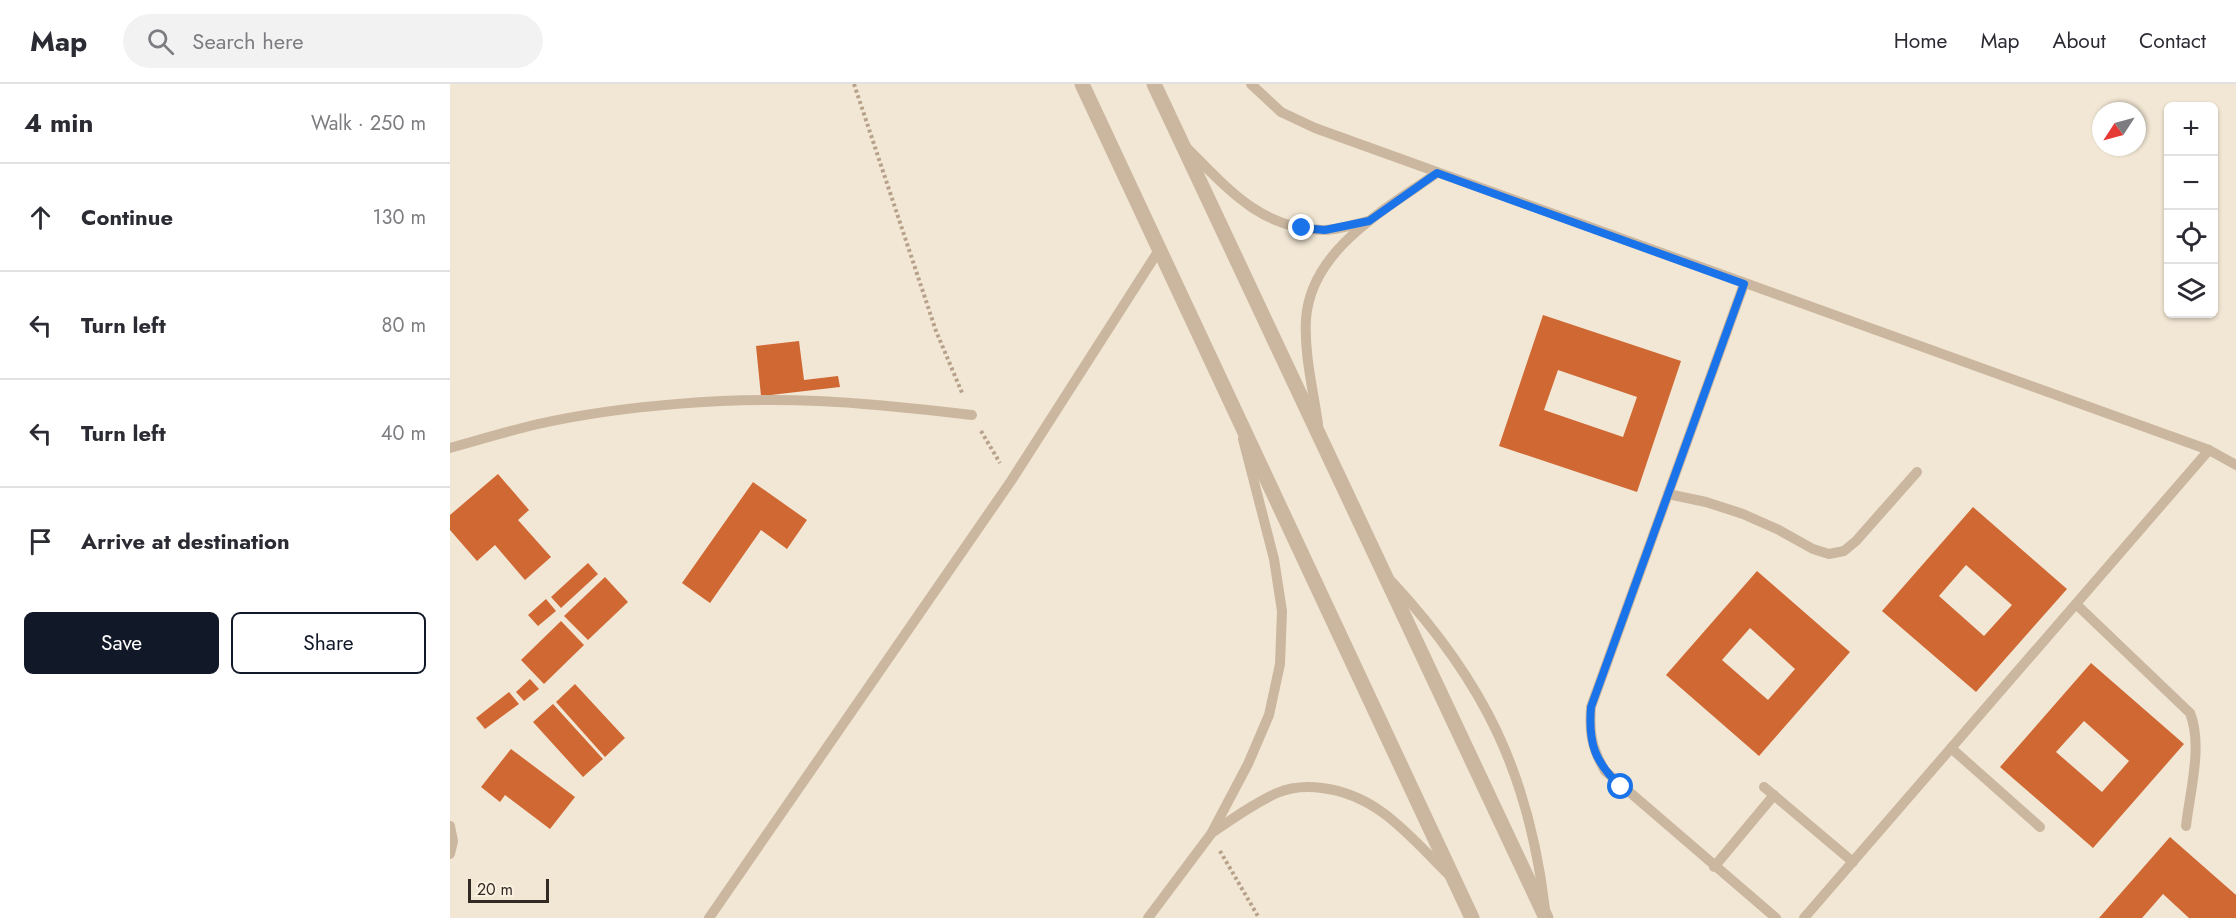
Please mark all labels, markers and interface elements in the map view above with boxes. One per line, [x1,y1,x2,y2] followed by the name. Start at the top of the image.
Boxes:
[123,14,543,68] search box
[30,21,87,62] text: Map
[144,25,177,58] icon: search
[192,25,304,57] text: Search here
[1894,26,1947,56] text: Home
[1980,26,2020,56] text: Map
[2053,26,2106,56] text: About
[2139,26,2206,56] text: Contact
[2092,102,2146,156] north arrow
[2164,102,2218,318] map controls
[2164,102,2218,156] button: +
[24,104,93,142] text: 4 min
[311,109,426,138] text: Walk · 250 m
[2164,156,2218,210] button: −
[24,201,57,234] icon: ahead
[81,201,173,233] text: Continue
[372,203,426,232] text: 130 m
[2164,210,2218,264] button: locate
[1288,214,1314,240] route end
[2164,264,2218,318] button: layers
[24,309,57,342] icon: left
[81,309,166,341] text: Turn left
[381,311,426,340] text: 80 m
[24,417,57,450] icon: left
[81,417,166,449] text: Turn left
[381,419,426,448] text: 40 m
[24,525,57,558] icon: arrive
[81,525,290,557] text: Arrive at destination
[24,612,219,674] button: Save
[231,612,426,674] button: Share
[1607,773,1633,799] route start
[468,876,549,904] scale bar
[477,878,513,901] text: 20 m

